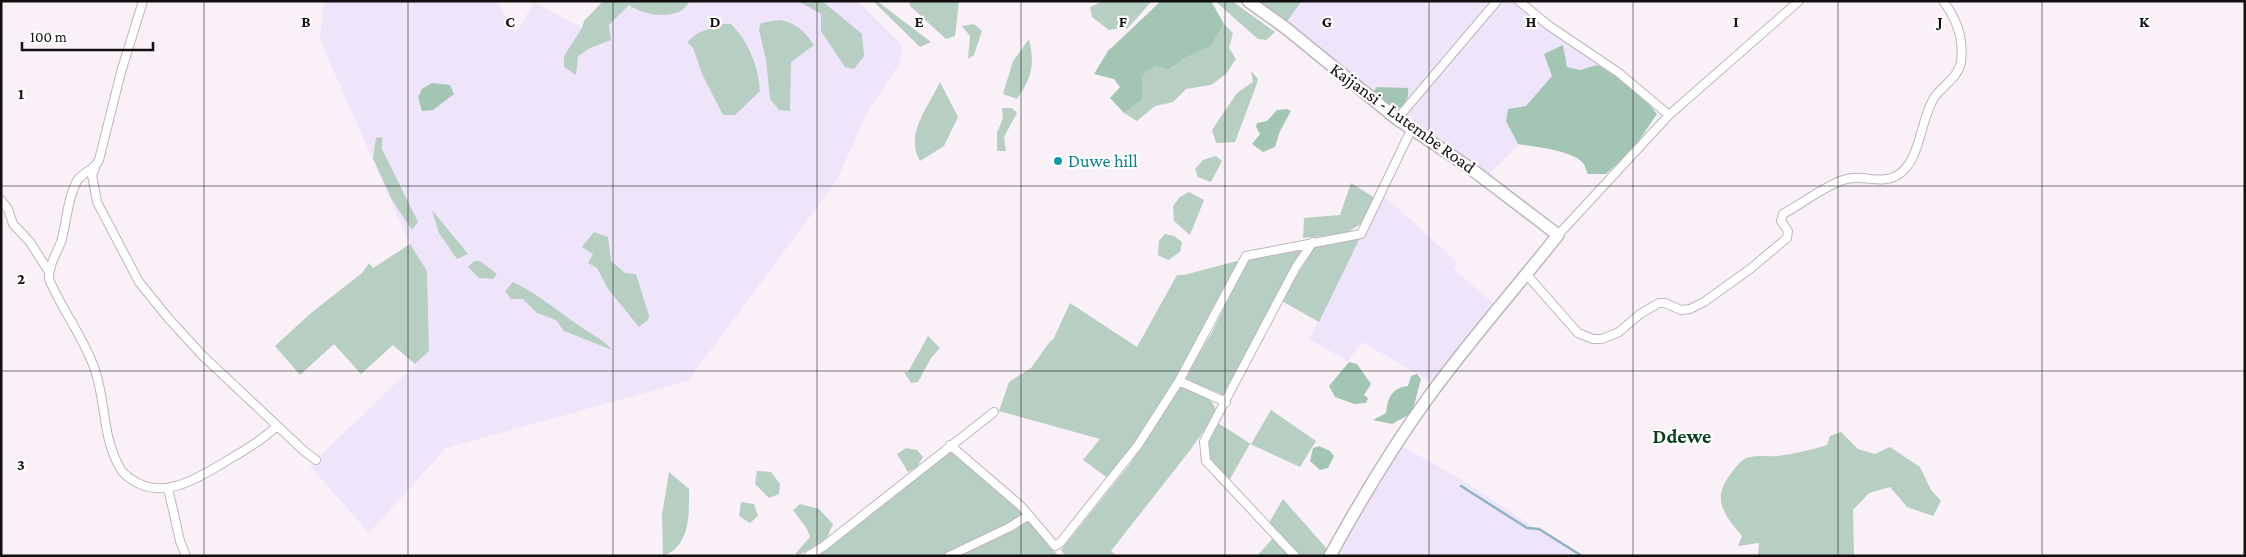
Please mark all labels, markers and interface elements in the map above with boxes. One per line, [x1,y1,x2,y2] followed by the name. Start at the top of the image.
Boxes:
[301,13,311,30] text: B
[505,13,515,30] text: C
[709,13,721,30] text: D
[914,13,924,30] text: E
[1119,13,1128,30] text: F
[1322,13,1332,30] text: G
[1526,13,1537,30] text: H
[1733,13,1739,30] text: I
[1935,13,1943,30] text: J
[2139,13,2150,30] text: K
[22,20,154,52] scale bar
[30,29,67,45] text: 100 m
[1326,59,1480,178] street label: Kajjansi - Lutembe Road
[18,85,24,102] text: 1
[1068,151,1138,171] place label: Duwe hill
[1052,155,1064,167] marker: Duwe hill
[17,270,25,287] text: 2
[1653,425,1711,447] district label: Ddewe
[17,456,25,473] text: 3

